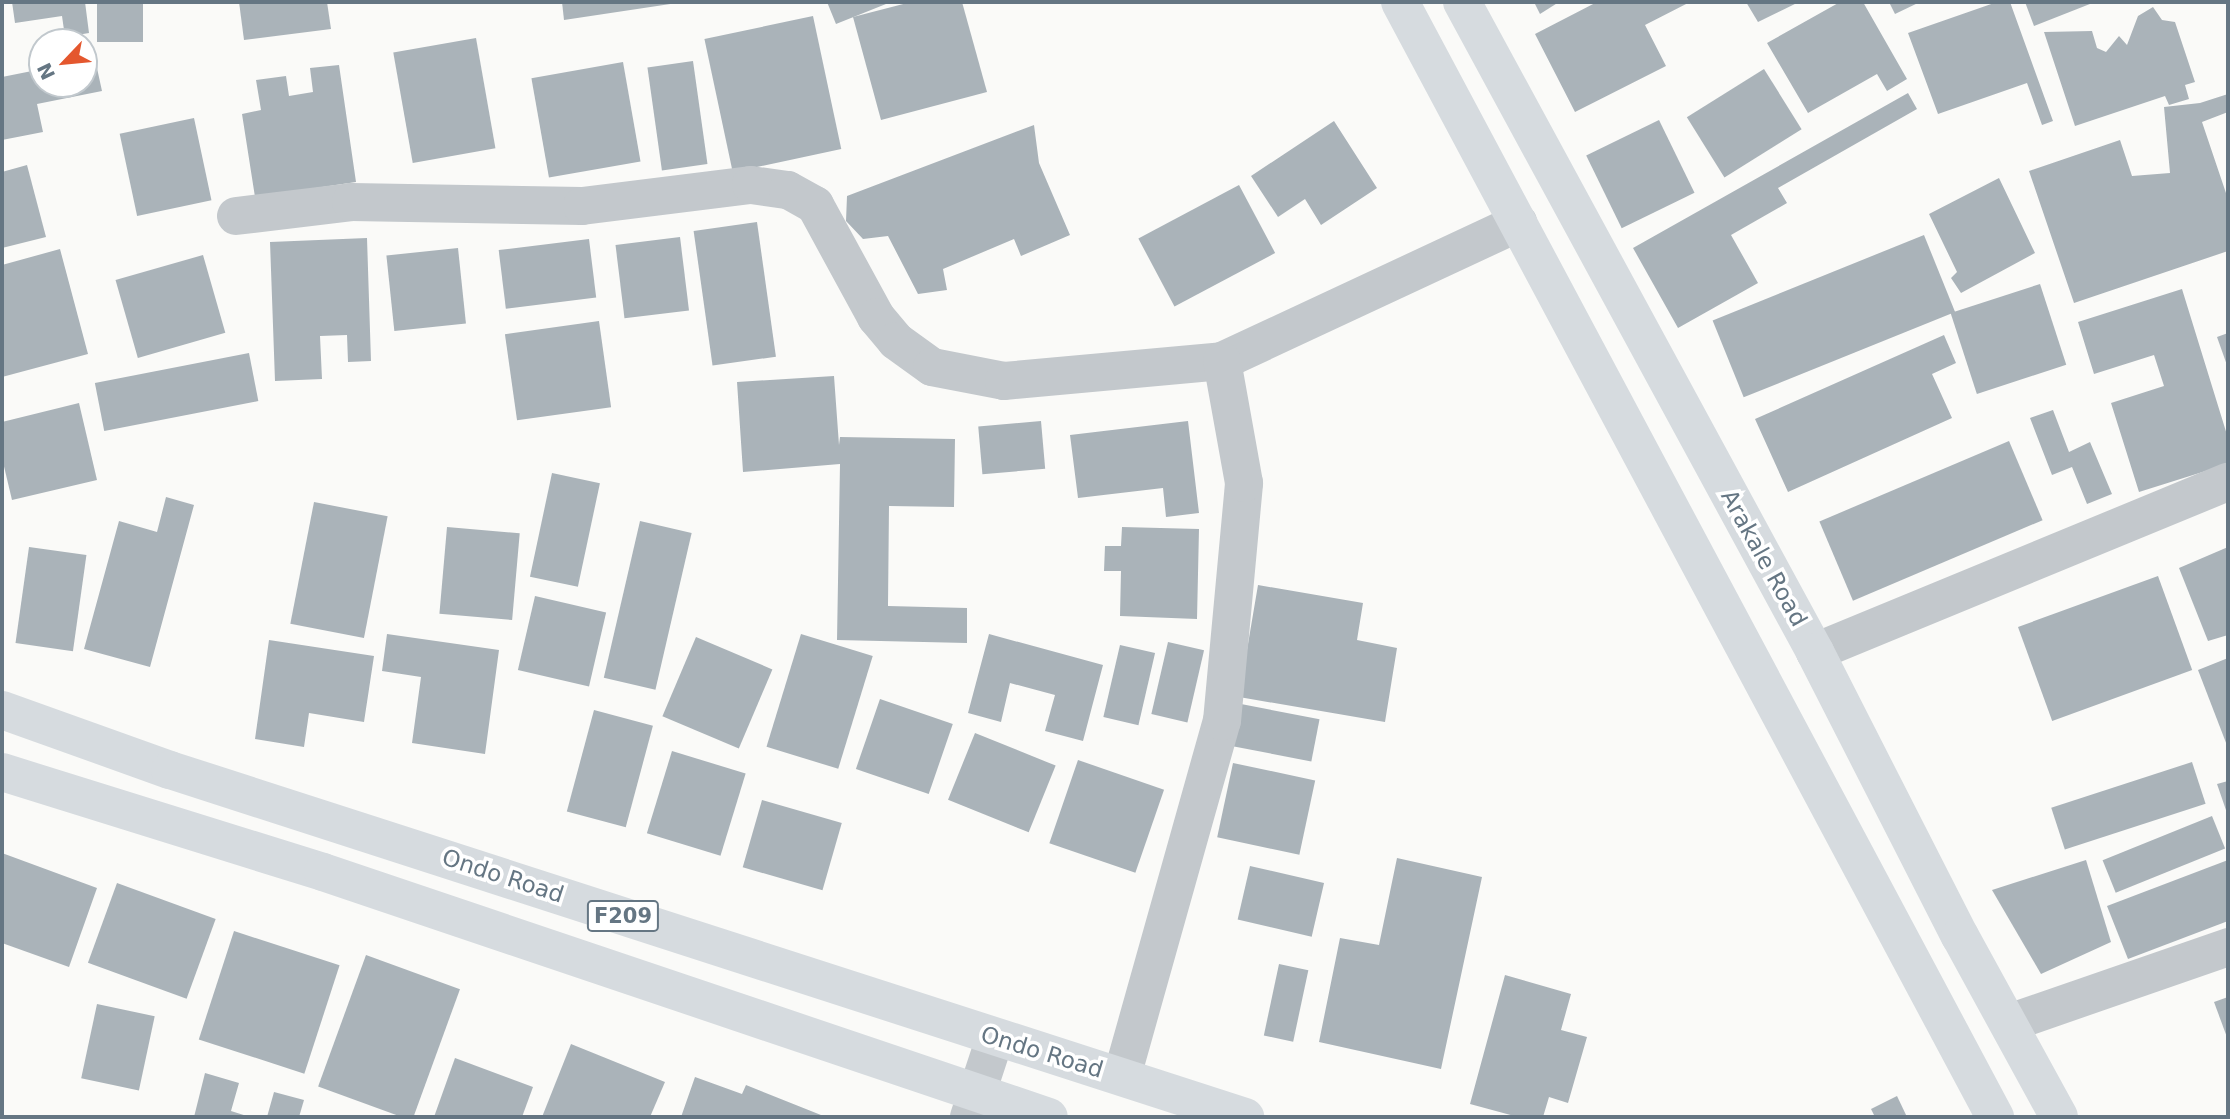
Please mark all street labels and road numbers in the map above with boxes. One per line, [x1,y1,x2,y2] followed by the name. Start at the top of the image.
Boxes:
[1715,485,1813,631] street label: Arakale Road
[439,843,567,909] street label: Ondo Road
[586,898,660,934] road number: F209
[978,1020,1106,1084] street label: Ondo Road

